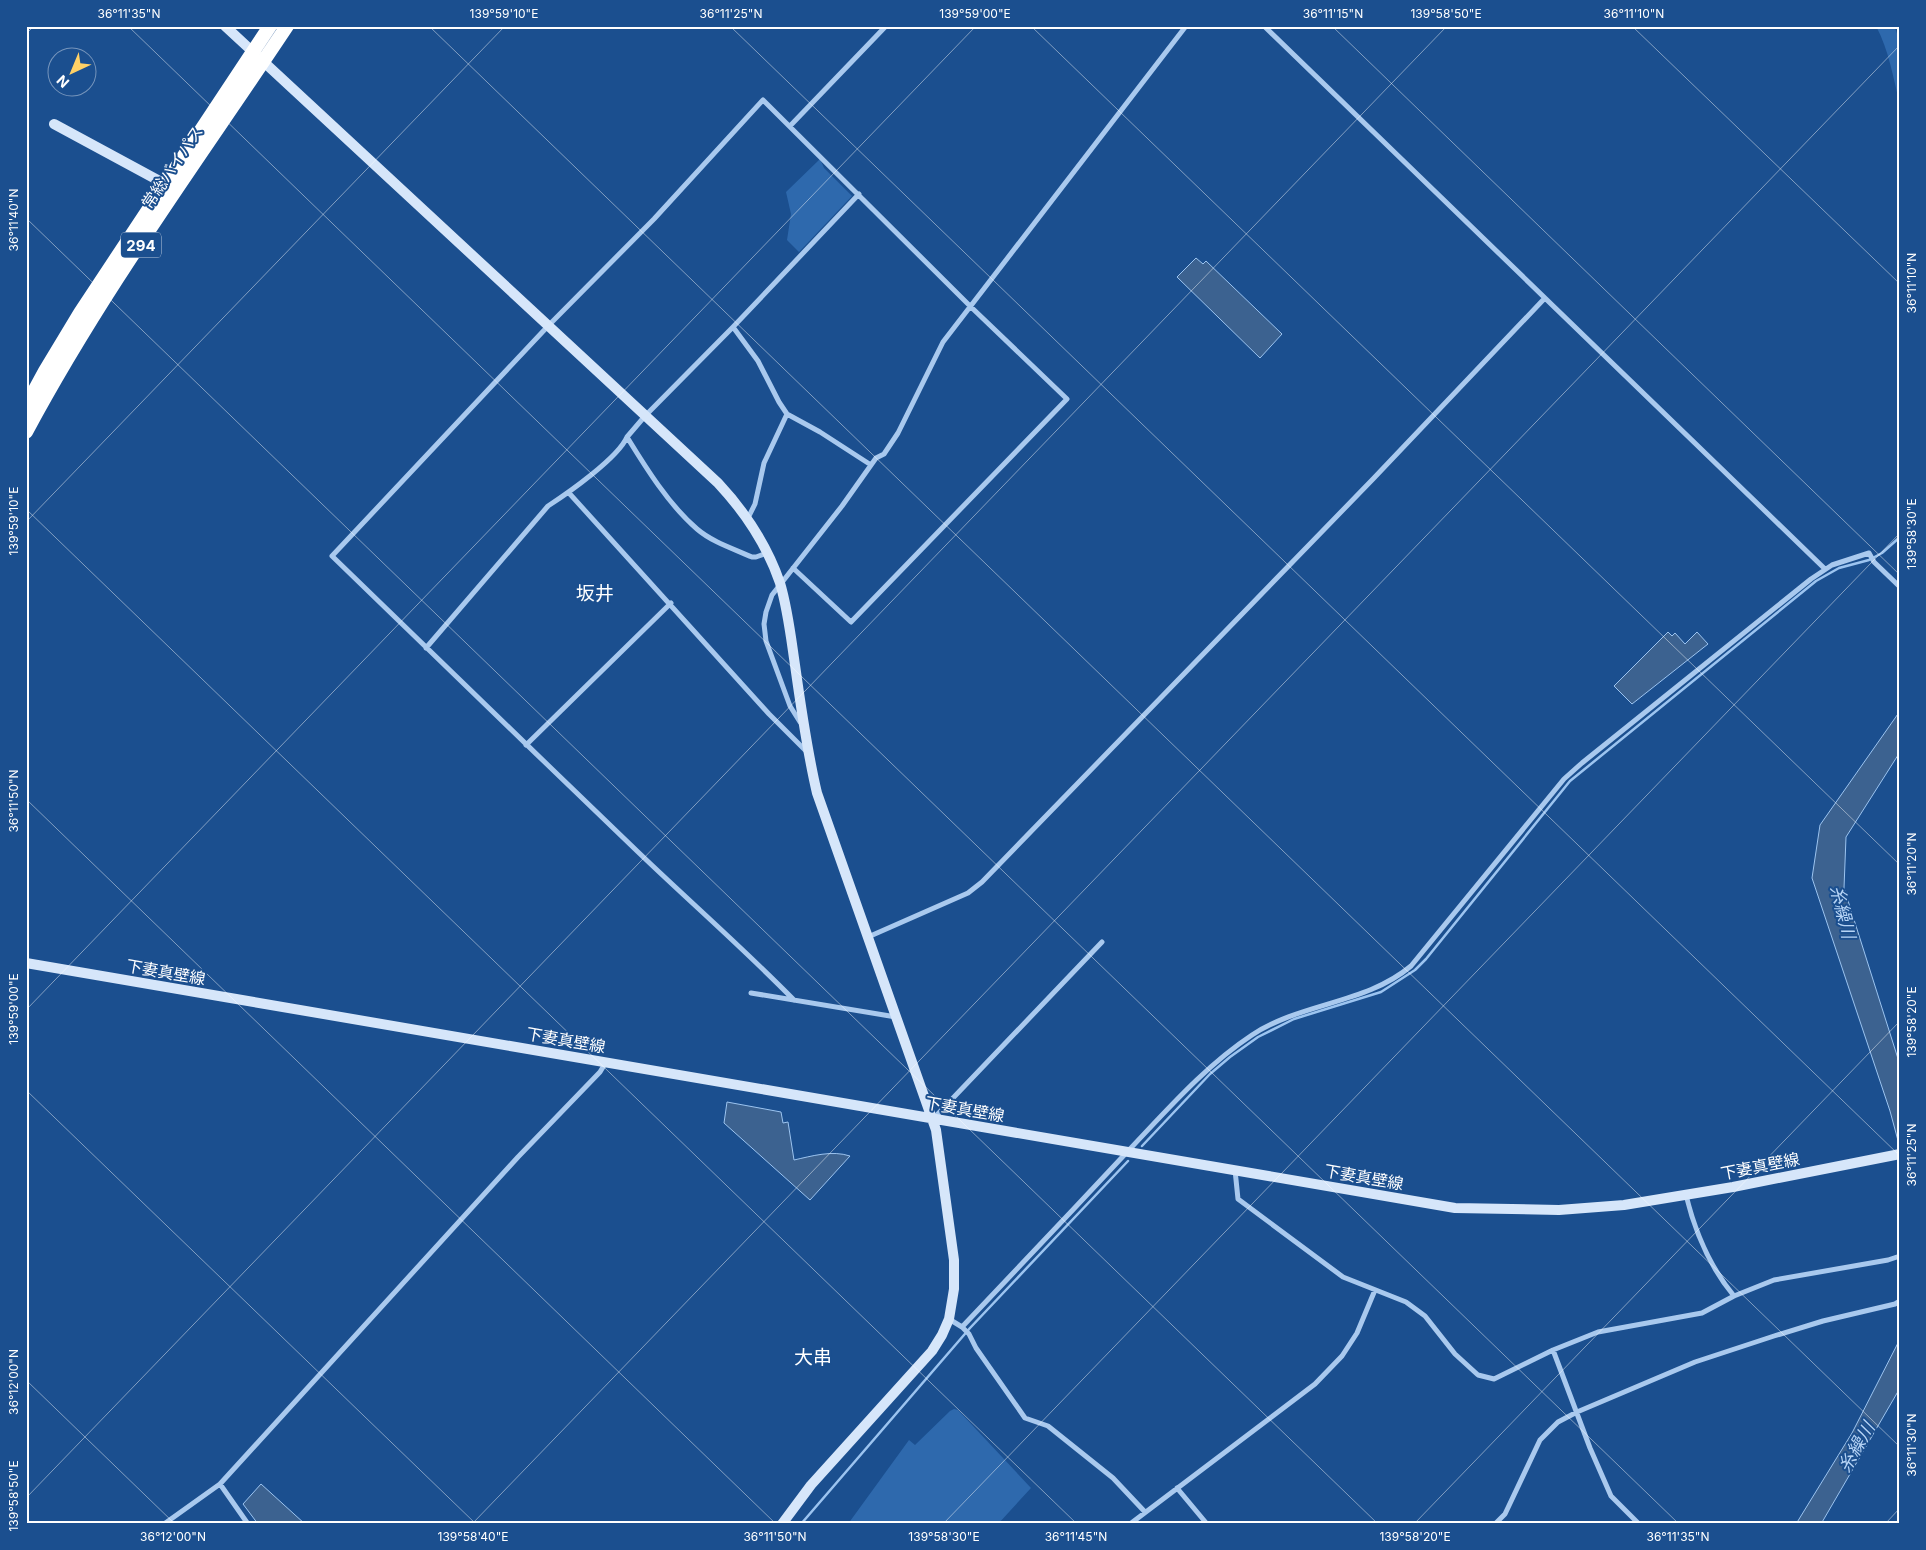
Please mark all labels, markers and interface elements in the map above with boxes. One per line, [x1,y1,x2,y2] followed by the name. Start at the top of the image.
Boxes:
[97,6,161,21] text: 36°11'35"N
[470,6,538,21] text: 139°59'10"E
[700,6,762,21] text: 36°11'25"N
[939,6,1011,21] text: 139°59'00"E
[1303,6,1363,21] text: 36°11'15"N
[1410,6,1482,21] text: 139°58'50"E
[1604,6,1664,21] text: 36°11'10"N
[48,48,98,98] north arrow
[53,72,72,92] text: N
[137,122,207,212] street label: 常総バイパス
[6,189,21,251] text: 36°11'40"N
[121,232,161,258] road number: 294
[1904,253,1919,313] text: 36°11'10"N
[6,487,21,555] text: 139°59'10"E
[1904,498,1919,570] text: 139°58'30"E
[576,582,614,605] district label: 坂井
[6,769,21,833] text: 36°11'50"N
[1904,832,1919,896] text: 36°11'20"N
[1826,883,1860,943] water label: 糸繰川
[125,955,207,989] street label: 下妻真壁線
[6,973,21,1045] text: 139°59'00"E
[1904,986,1919,1058] text: 139°58'20"E
[525,1023,607,1057] street label: 下妻真壁線
[924,1092,1006,1126] street label: 下妻真壁線
[1904,1124,1919,1186] text: 36°11'25"N
[1719,1149,1801,1183] street label: 下妻真壁線
[1323,1160,1405,1194] street label: 下妻真壁線
[794,1346,832,1369] district label: 大串
[6,1349,21,1415] text: 36°12'00"N
[1904,1413,1919,1477] text: 36°11'30"N
[1833,1417,1880,1476] water label: 糸繰川
[6,1460,21,1532] text: 139°58'50"E
[140,1529,206,1544] text: 36°12'00"N
[438,1529,508,1544] text: 139°58'40"E
[743,1529,807,1544] text: 36°11'50"N
[908,1529,980,1544] text: 139°58'30"E
[1045,1529,1107,1544] text: 36°11'45"N
[1379,1529,1451,1544] text: 139°58'20"E
[1646,1529,1710,1544] text: 36°11'35"N

